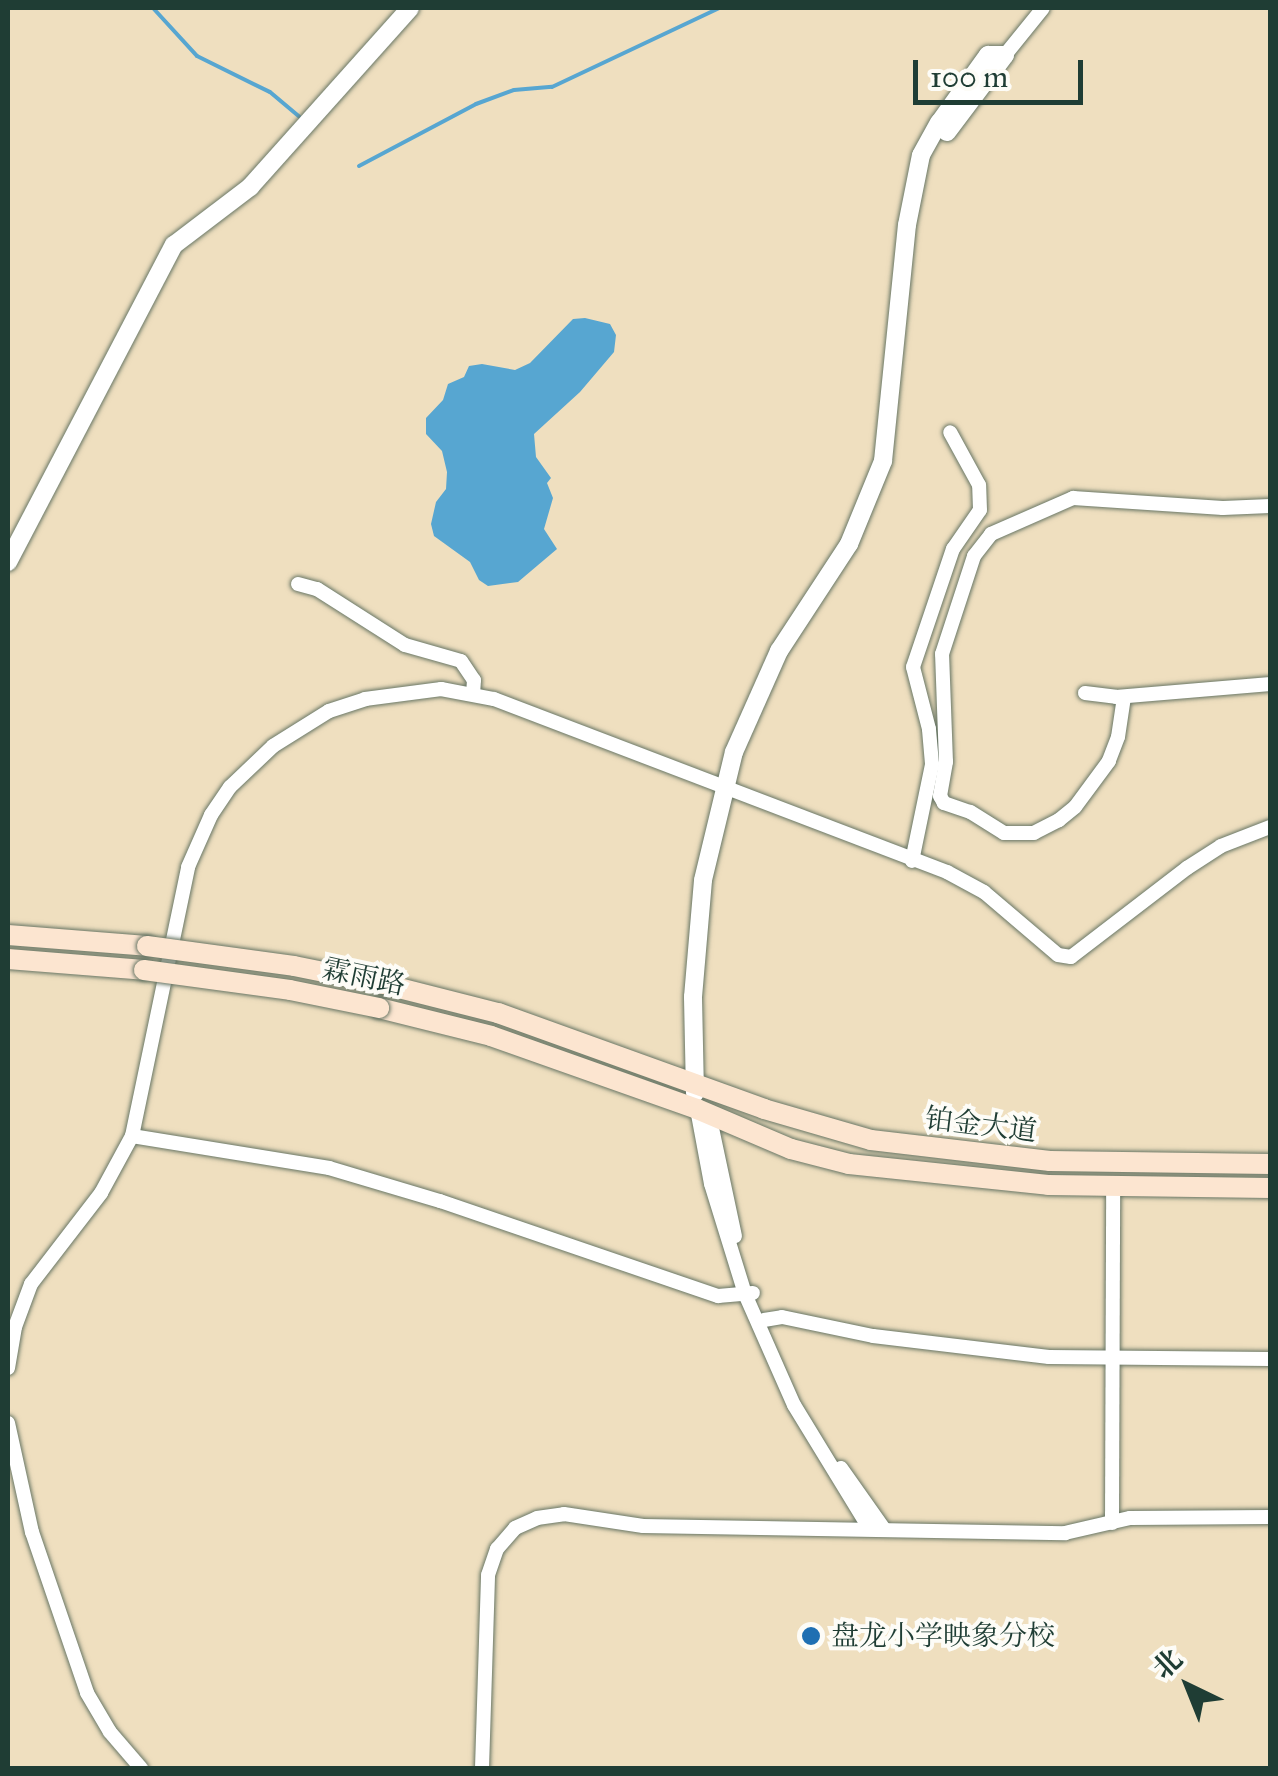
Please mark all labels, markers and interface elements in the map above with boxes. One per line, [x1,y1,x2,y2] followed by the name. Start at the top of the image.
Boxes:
[918,40,1088,102] scale bar
[930,59,1008,95] text: 100 m
[319,952,409,1002] street label: 霖雨路
[923,1102,1039,1148] street label: 铂金大道
[831,1619,1055,1653] place label: 盘龙小学映象分校
[800,1625,822,1647] marker: 盘龙小学映象分校
[1138,1636,1238,1736] north arrow
[1145,1641,1189,1686] text: 北

